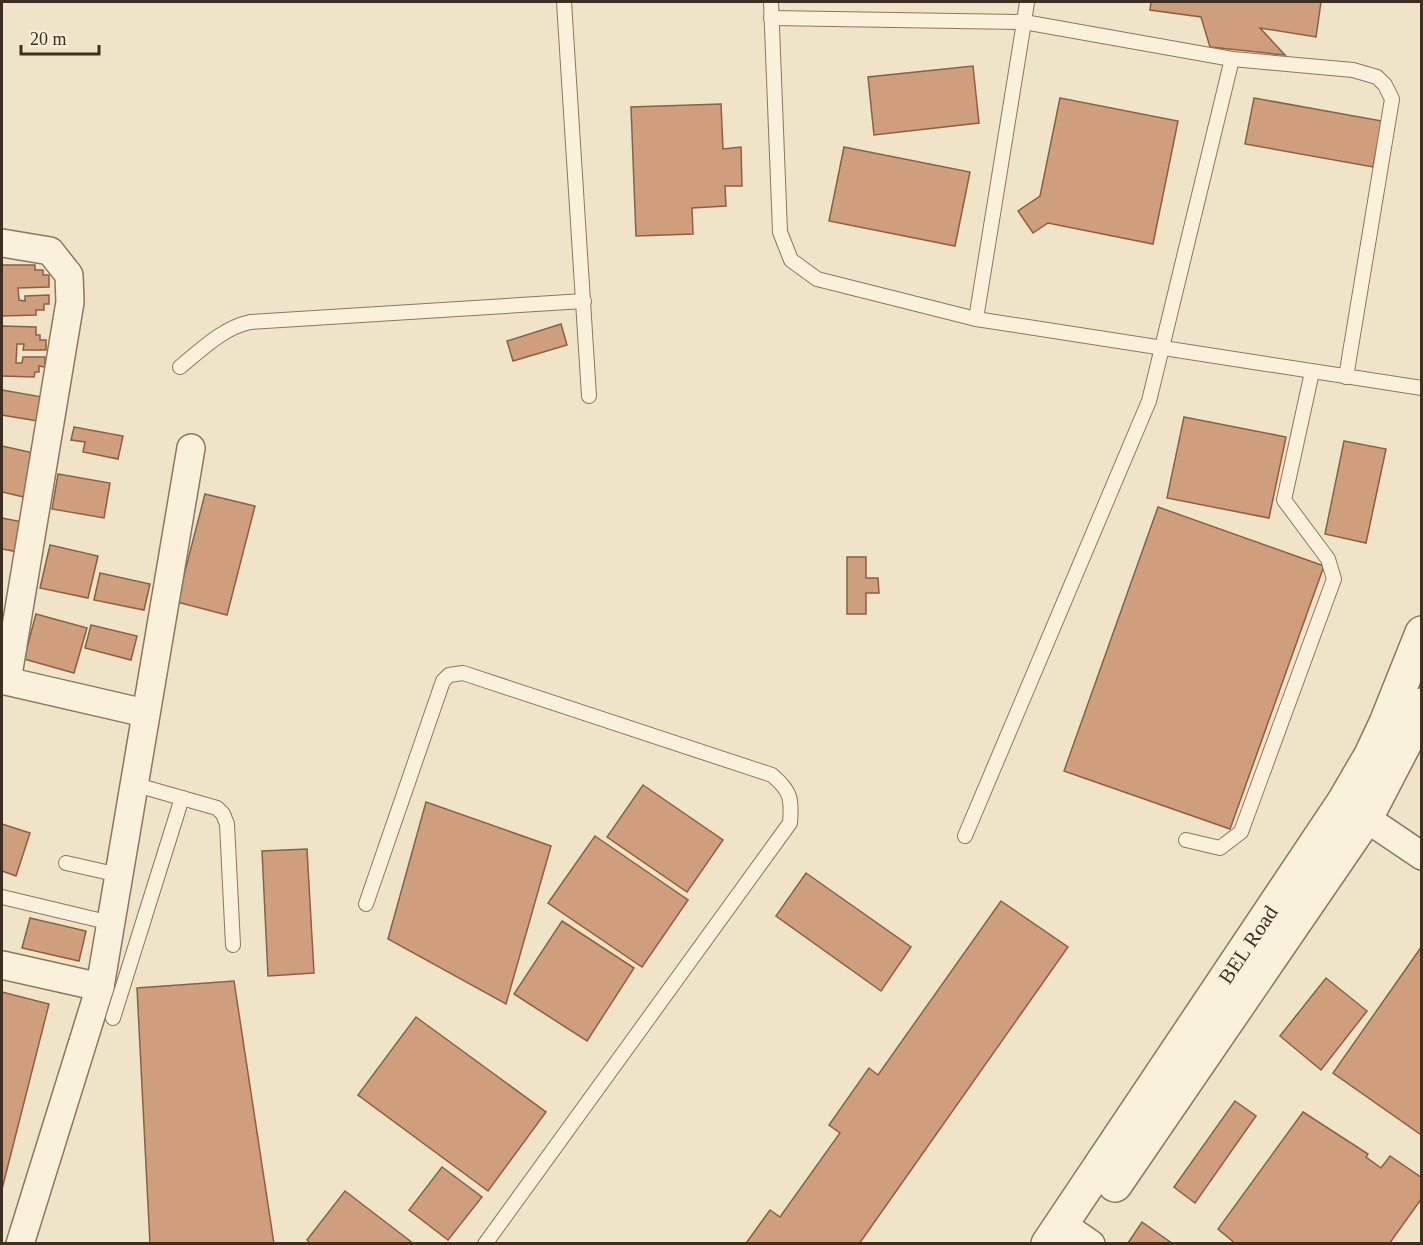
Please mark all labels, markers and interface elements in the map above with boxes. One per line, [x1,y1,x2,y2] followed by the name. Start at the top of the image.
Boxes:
[21,18,99,56] scale bar
[30,29,67,49] text: 20 m
[1214,901,1283,988] street label: BEL Road

